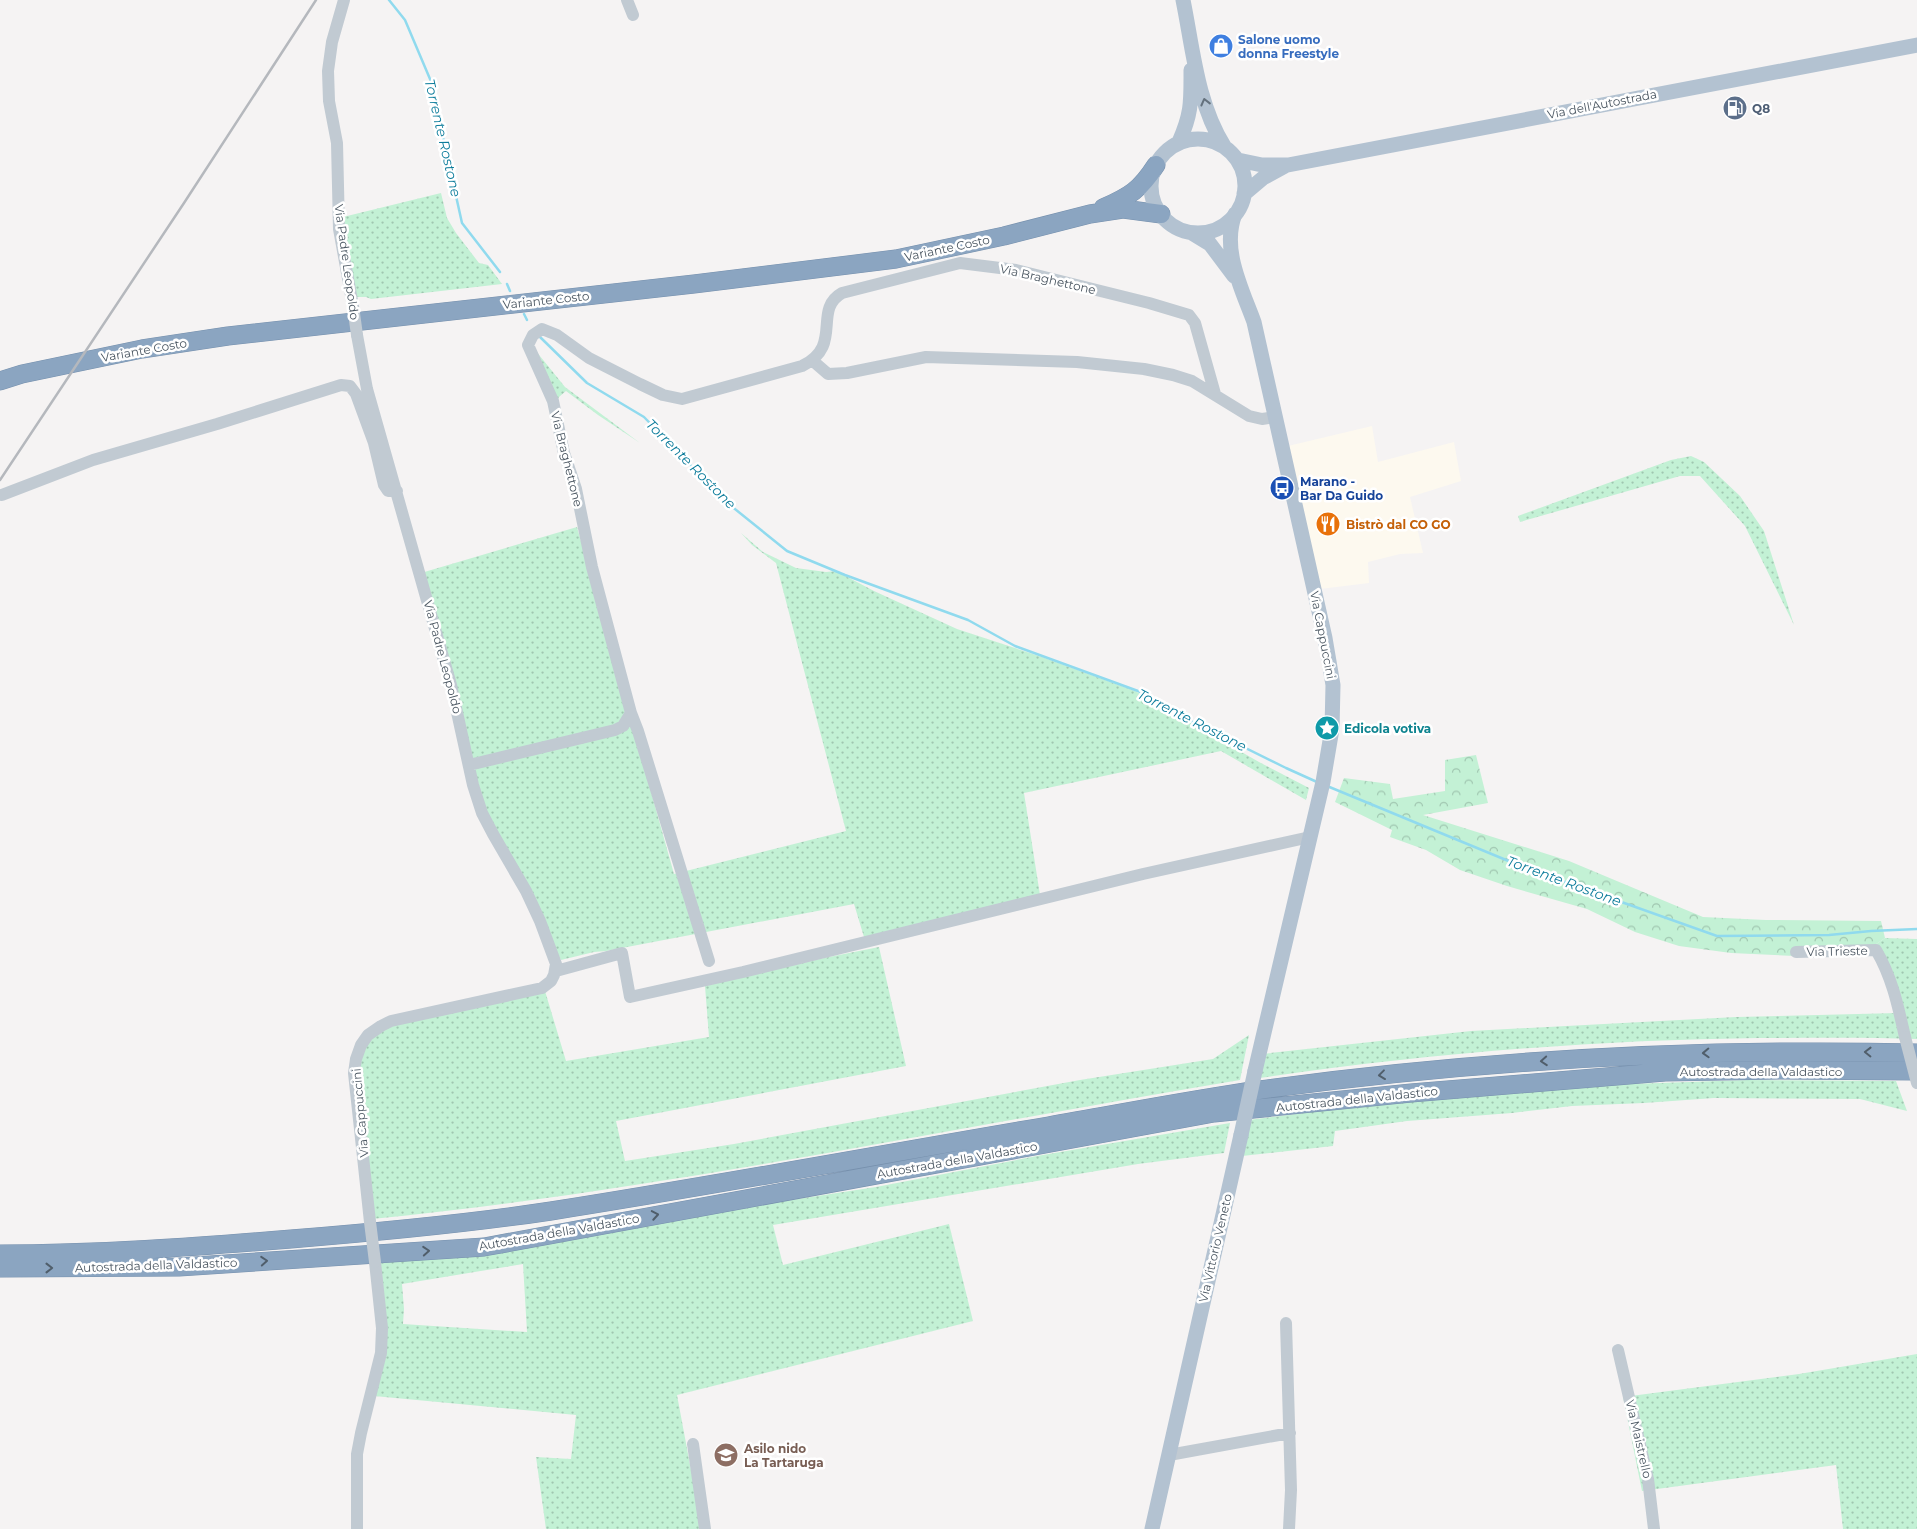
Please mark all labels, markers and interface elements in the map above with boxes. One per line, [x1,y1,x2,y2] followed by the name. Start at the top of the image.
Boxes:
[1238,32,1339,61] place label: Salone uomo donna Freestyle
[1208,33,1234,59] shop icon: Salone uomo donna Freestyle
[421,77,465,199] water label: Torrente Rostone
[1546,86,1658,122] street label: Via dell'Autostrada
[1722,95,1748,121] fuel station icon: Q8
[1200,97,1211,106] one-way arrow
[1752,101,1770,116] place label: Q8
[331,203,363,321] street label: Via Padre Leopoldo
[903,232,991,264] street label: Variante Costo
[999,261,1097,297] street label: Via Braghettone
[502,288,590,312] street label: Variante Costo
[100,335,188,365] street label: Variante Costo
[548,410,586,508] street label: Via Braghettone
[642,415,740,513] water label: Torrente Rostone
[1300,474,1383,503] place label: Marano - Bar Da Guido
[1269,475,1295,501] bus stop icon: Marano - Bar Da Guido
[1315,511,1341,537] restaurant icon: Bistrò dal CO GO
[1346,517,1451,532] place label: Bistrò dal CO GO
[1307,590,1339,680] street label: Via Cappuccini
[421,599,465,715] street label: Via Padre Leopoldo
[1134,685,1250,755] water label: Torrente Rostone
[1314,715,1340,741] place icon: Edicola votiva
[1344,721,1431,736] place label: Edicola votiva
[1504,852,1624,910] water label: Torrente Rostone
[1806,943,1868,959] street label: Via Trieste
[1864,1047,1872,1057] one-way arrow
[1702,1048,1710,1058] one-way arrow
[1539,1056,1547,1067] one-way arrow
[1680,1064,1842,1079] street label: Autostrada della Valdastico
[349,1068,371,1158] street label: Via Cappuccini
[1377,1069,1385,1080] one-way arrow
[1275,1083,1439,1115] street label: Autostrada della Valdastico
[876,1138,1038,1182] street label: Autostrada della Valdastico
[1195,1192,1235,1304] street label: Via Vittorio Veneto
[478,1210,640,1254] street label: Autostrada della Valdastico
[651,1211,660,1221] one-way arrow
[422,1245,430,1256] one-way arrow
[74,1255,238,1275] street label: Autostrada della Valdastico
[260,1256,268,1267] one-way arrow
[45,1263,53,1273] one-way arrow
[1623,1398,1655,1480] street label: Via Maistrello
[743,1441,824,1470] place label: Asilo nido La Tartaruga
[713,1442,739,1468] school or university icon: Asilo nido La Tartaruga

